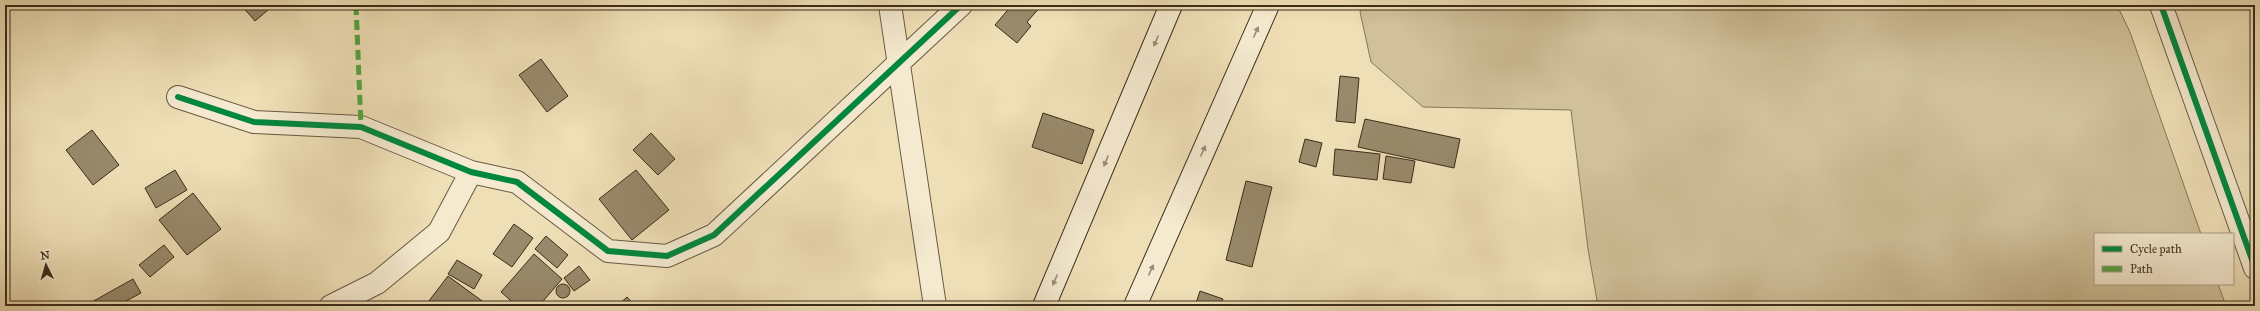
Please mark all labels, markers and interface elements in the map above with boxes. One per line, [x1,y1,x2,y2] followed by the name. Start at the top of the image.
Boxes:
[1253,27,1259,38] one-way arrow
[1153,35,1159,46] one-way arrow
[1201,145,1207,157] one-way arrow
[1102,155,1108,167] one-way arrow
[2094,233,2234,285] legend
[2130,242,2182,256] text: Cycle path
[26,245,66,285] north arrow
[40,249,51,262] text: N
[2130,262,2153,276] text: Path
[1148,265,1154,276] one-way arrow
[1052,275,1058,286] one-way arrow

